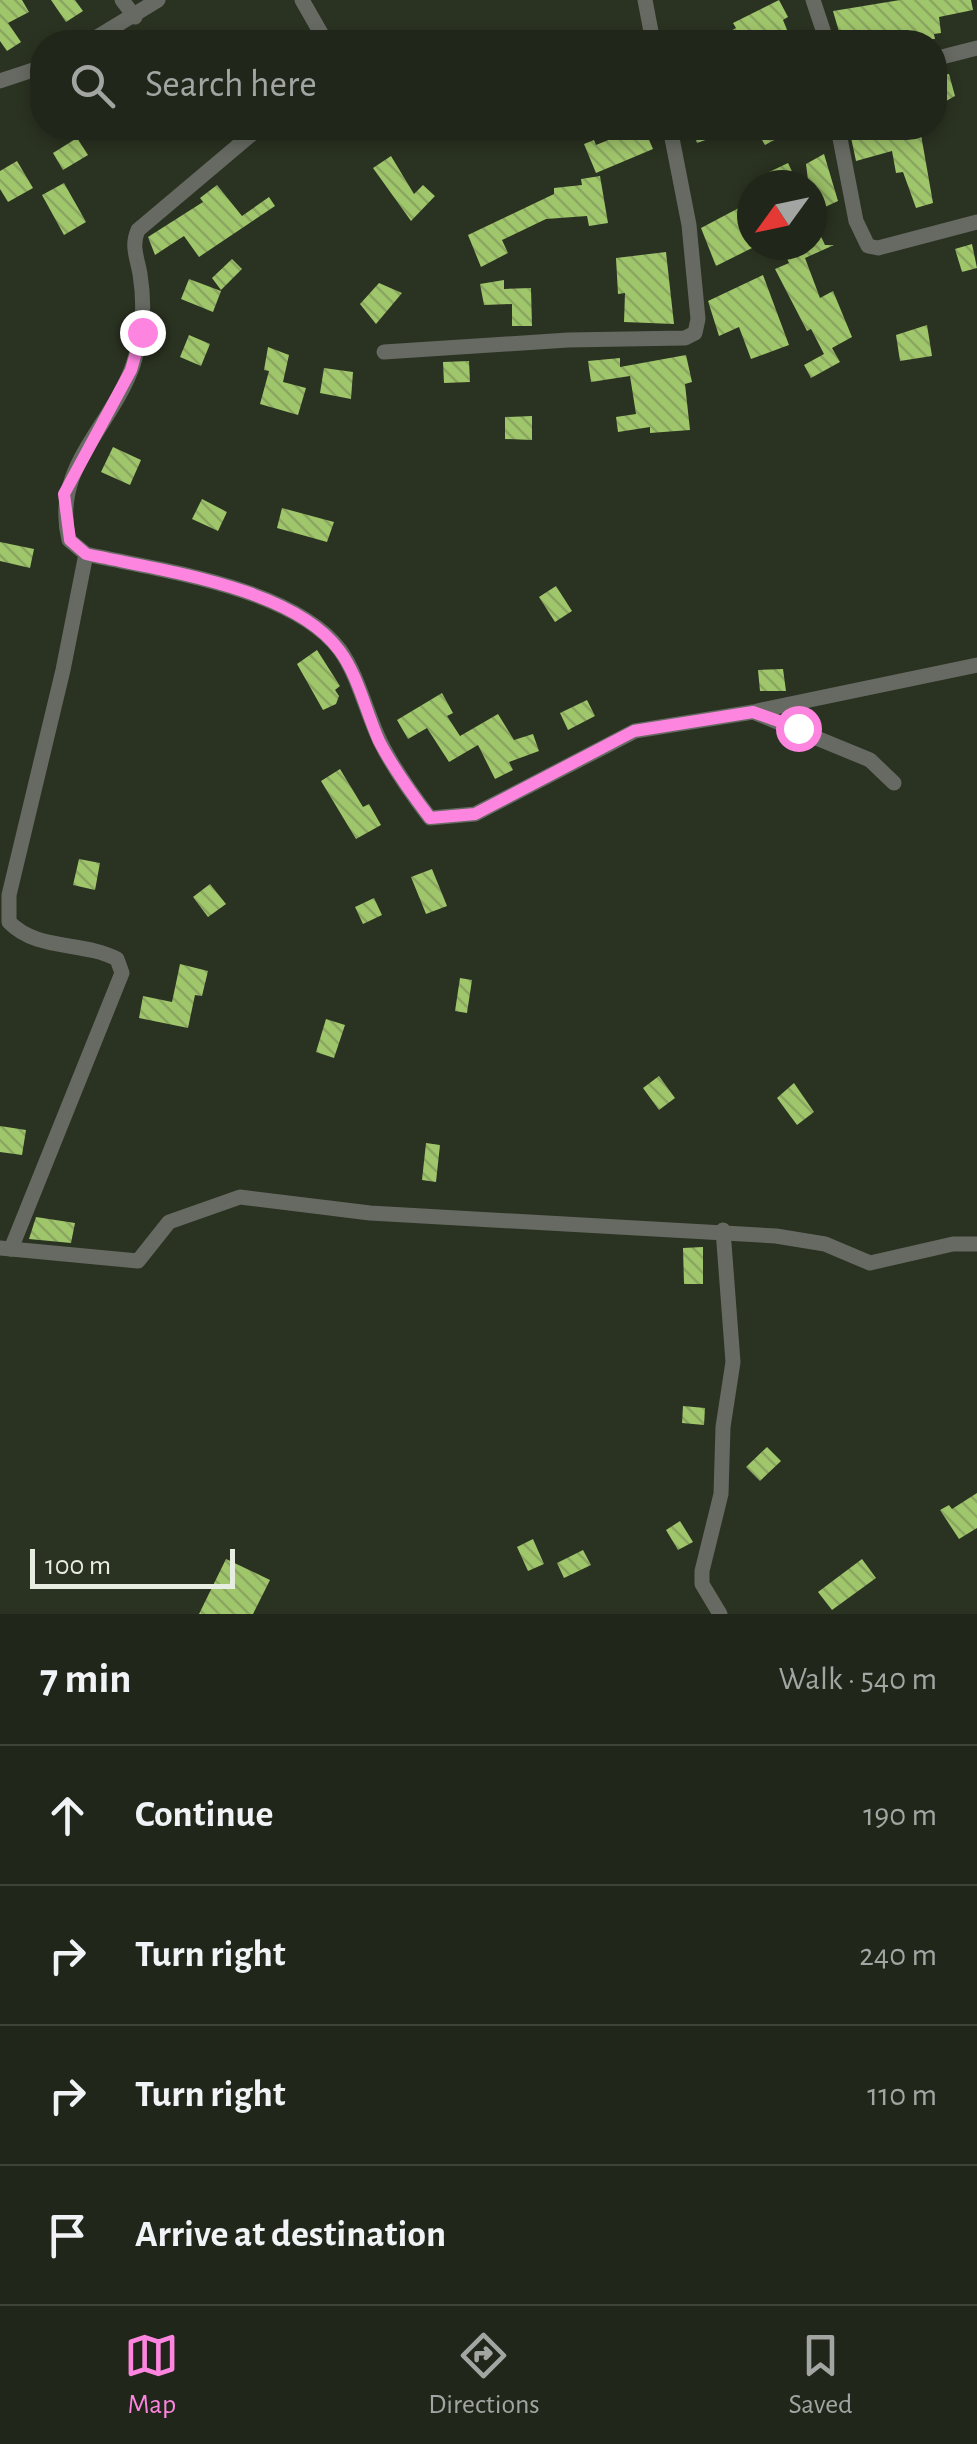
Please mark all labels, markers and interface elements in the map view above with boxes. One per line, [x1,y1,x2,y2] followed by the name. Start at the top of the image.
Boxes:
[30,30,947,140] search box
[65,58,120,113] icon: search
[145,66,317,104] text: Search here
[737,170,827,260] north arrow
[120,310,166,356] route end
[776,706,822,752] route start
[30,1544,235,1588] scale bar
[45,1552,111,1580] text: 100 m
[40,1658,132,1700] text: 7 min
[778,1663,937,1695] text: Walk · 540 m
[40,1788,95,1843] icon: ahead
[135,1796,273,1834] text: Continue
[863,1799,937,1831] text: 190 m
[40,1928,95,1983] icon: right
[135,1936,285,1974] text: Turn right
[859,1939,937,1971] text: 240 m
[40,2068,95,2123] icon: right
[135,2076,285,2114] text: Turn right
[867,2079,937,2111] text: 110 m
[40,2208,95,2263] icon: arrive
[135,2216,446,2254] text: Arrive at destination
[124,2328,179,2422] tab: Map
[428,2328,540,2422] tab: Directions
[789,2328,853,2422] tab: Saved

